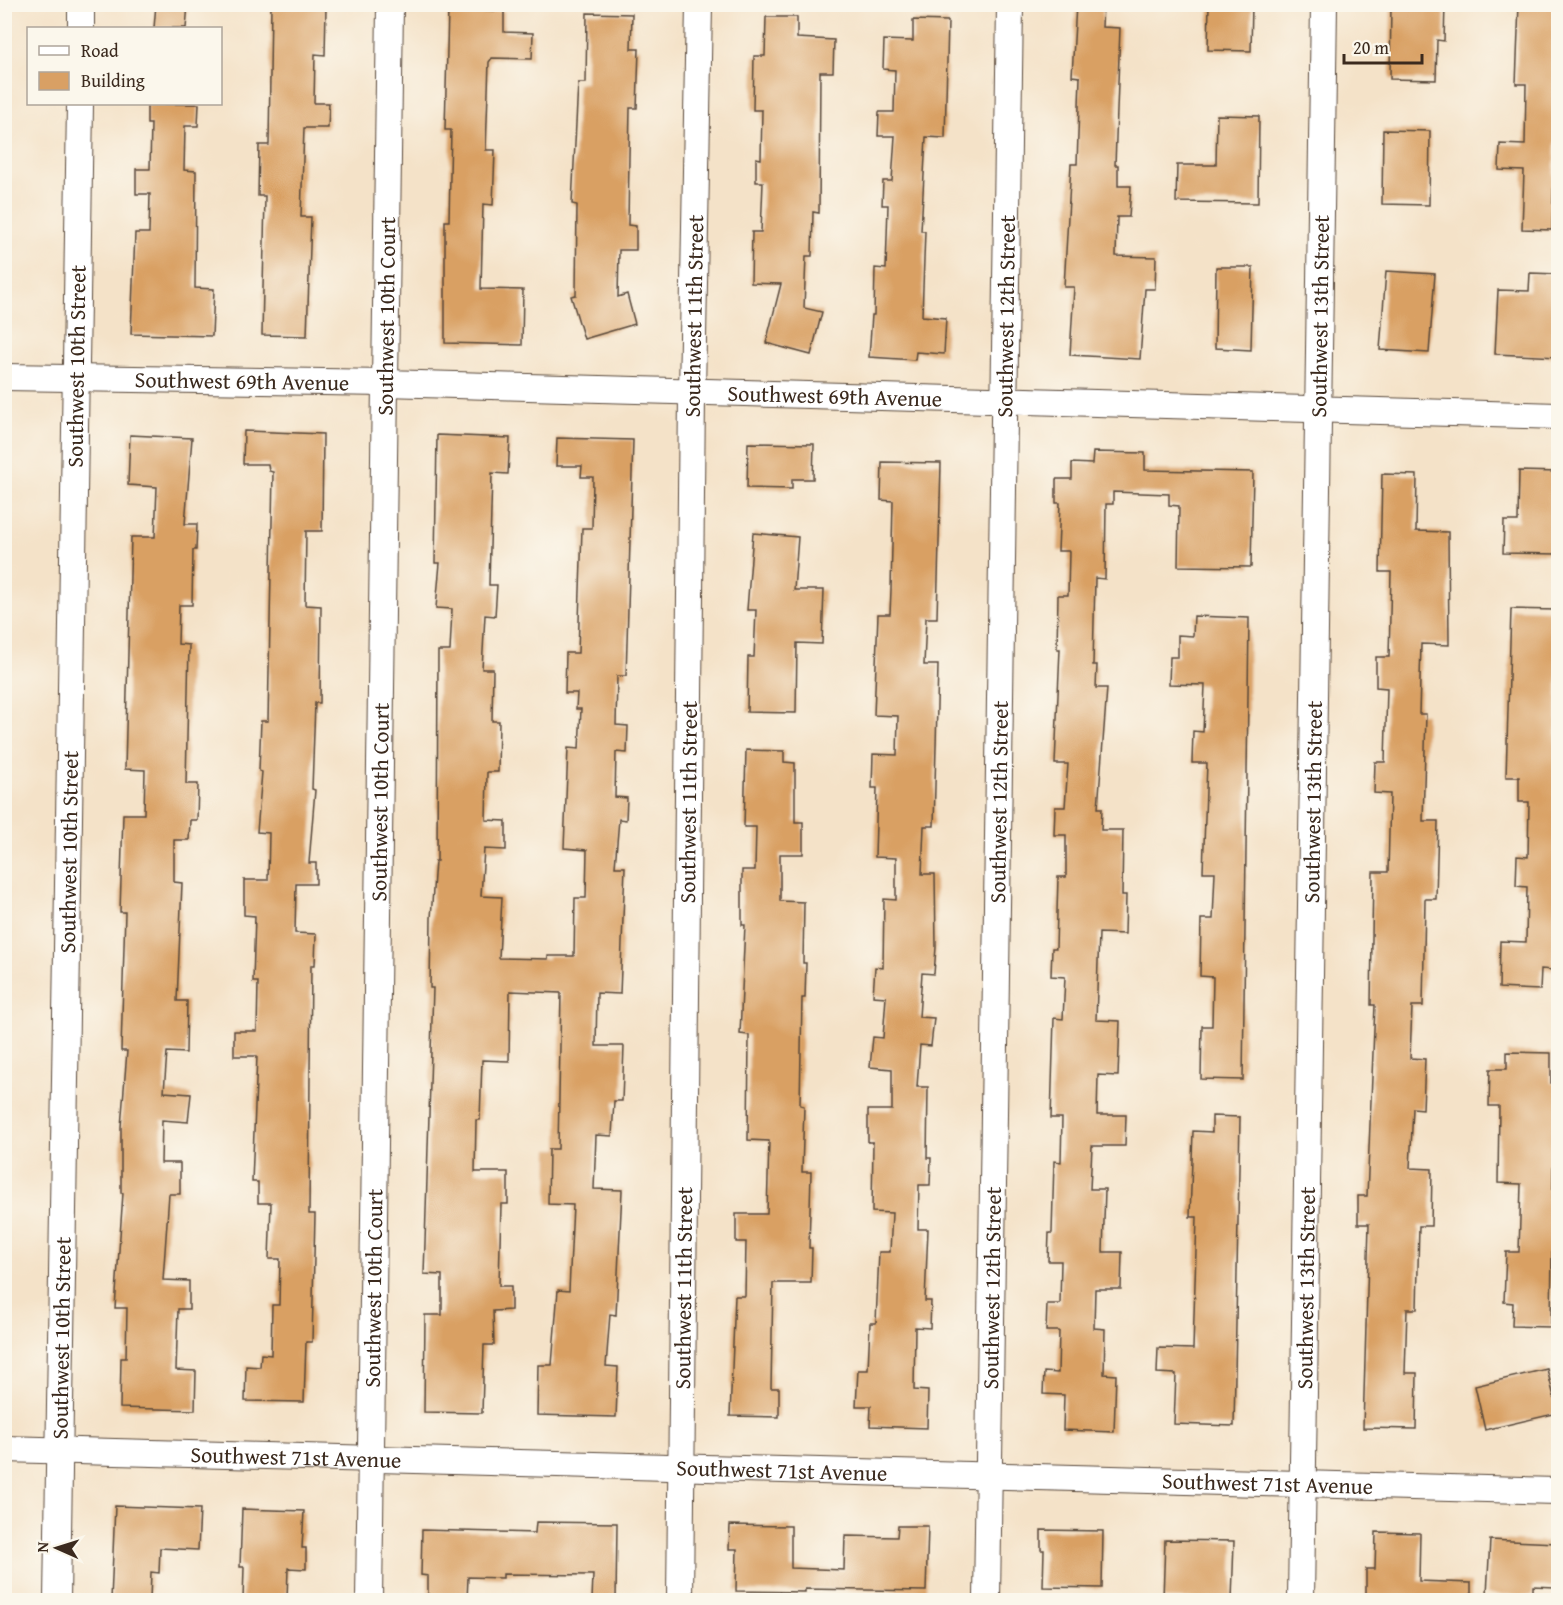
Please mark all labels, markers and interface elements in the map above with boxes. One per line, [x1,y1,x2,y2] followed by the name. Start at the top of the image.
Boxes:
[27,27,222,105] legend
[1344,27,1422,65] scale bar
[1353,34,1389,61] text: 20 m
[81,37,119,64] text: Road
[81,67,145,94] text: Building
[676,214,711,418] street label: Southwest 11th Street
[988,214,1023,418] street label: Southwest 12th Street
[1302,214,1337,418] street label: Southwest 13th Street
[369,216,403,416] street label: Southwest 10th Court
[58,264,94,468] street label: Southwest 10th Street
[134,363,350,398] street label: Southwest 69th Avenue
[727,377,943,415] street label: Southwest 69th Avenue
[671,700,705,904] street label: Southwest 11th Street
[981,700,1016,904] street label: Southwest 12th Street
[1295,700,1330,904] street label: Southwest 13th Street
[362,702,397,902] street label: Southwest 10th Court
[51,750,86,954] street label: Southwest 10th Street
[666,1186,700,1390] street label: Southwest 11th Street
[974,1186,1009,1390] street label: Southwest 12th Street
[1288,1186,1323,1390] street label: Southwest 13th Street
[356,1188,390,1388] street label: Southwest 10th Court
[43,1236,79,1440] street label: Southwest 10th Street
[190,1438,402,1476] street label: Southwest 71st Avenue
[676,1451,888,1489] street label: Southwest 71st Avenue
[1162,1464,1373,1502] street label: Southwest 71st Avenue
[27,1518,87,1578] north arrow
[30,1541,54,1553] text: N

